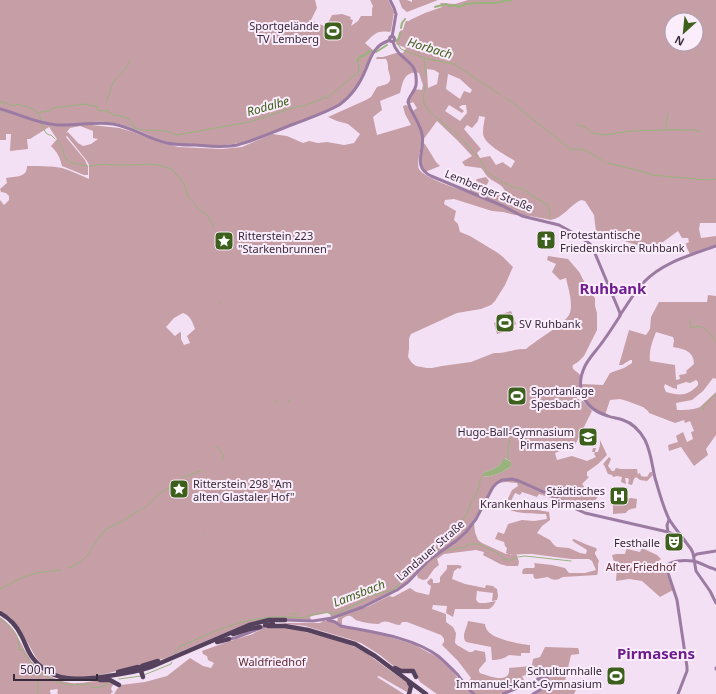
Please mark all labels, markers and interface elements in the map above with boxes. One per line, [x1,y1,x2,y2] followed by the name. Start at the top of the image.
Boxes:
[664,12,704,52] north arrow
[249,18,319,46] place label: Sportgelände TV Lemberg
[322,20,344,42] sports icon: Sportgelände TV Lemberg
[406,33,454,63] water label: Horbach
[672,33,687,50] text: N
[245,92,291,120] water label: Rodalbe
[443,165,535,215] street label: Lemberger Straße
[560,227,685,255] place label: Protestantische Friedenskirche Ruhbank
[238,228,331,256] place label: Ritterstein 223 "Starkenbrunnen"
[535,229,557,251] church icon: Protestantische Friedenskirche Ruhbank
[213,230,235,252] place icon: Ritterstein 223 "Starkenbrunnen"
[580,278,647,298] district label: Ruhbank
[494,312,516,334] sports icon: SV Ruhbank
[519,316,581,331] place label: SV Ruhbank
[531,383,594,411] place label: Sportanlage Spesbach
[506,385,528,407] sports icon: Sportanlage Spesbach
[457,424,574,452] place label: Hugo-Ball-Gymnasium Pirmasens
[577,426,599,448] school or university icon: Hugo-Ball-Gymnasium Pirmasens
[193,476,294,504] place label: Ritterstein 298 "Am alten Glastaler Hof"
[168,478,190,500] place icon: Ritterstein 298 "Am alten Glastaler Hof"
[480,483,605,511] place label: Städtisches Krankenhaus Pirmasens
[608,485,630,507] hospital icon: Städtisches Krankenhaus Pirmasens
[393,516,467,584] street label: Landauer Straße
[663,531,685,553] theatre icon: Festhalle
[614,535,660,550] place label: Festhalle
[606,559,678,574] park label: Alter Friedhof
[331,575,387,611] water label: Lamsbach
[617,643,695,663] district label: Pirmasens
[238,654,307,669] park label: Waldfriedhof
[14,656,97,682] scale bar
[20,661,55,678] text: 500 m
[456,663,602,691] place label: Schulturnhalle Immanuel-Kant-Gymnasium
[605,665,627,687] sports icon: Schulturnhalle Immanuel-Kant-Gymnasium

